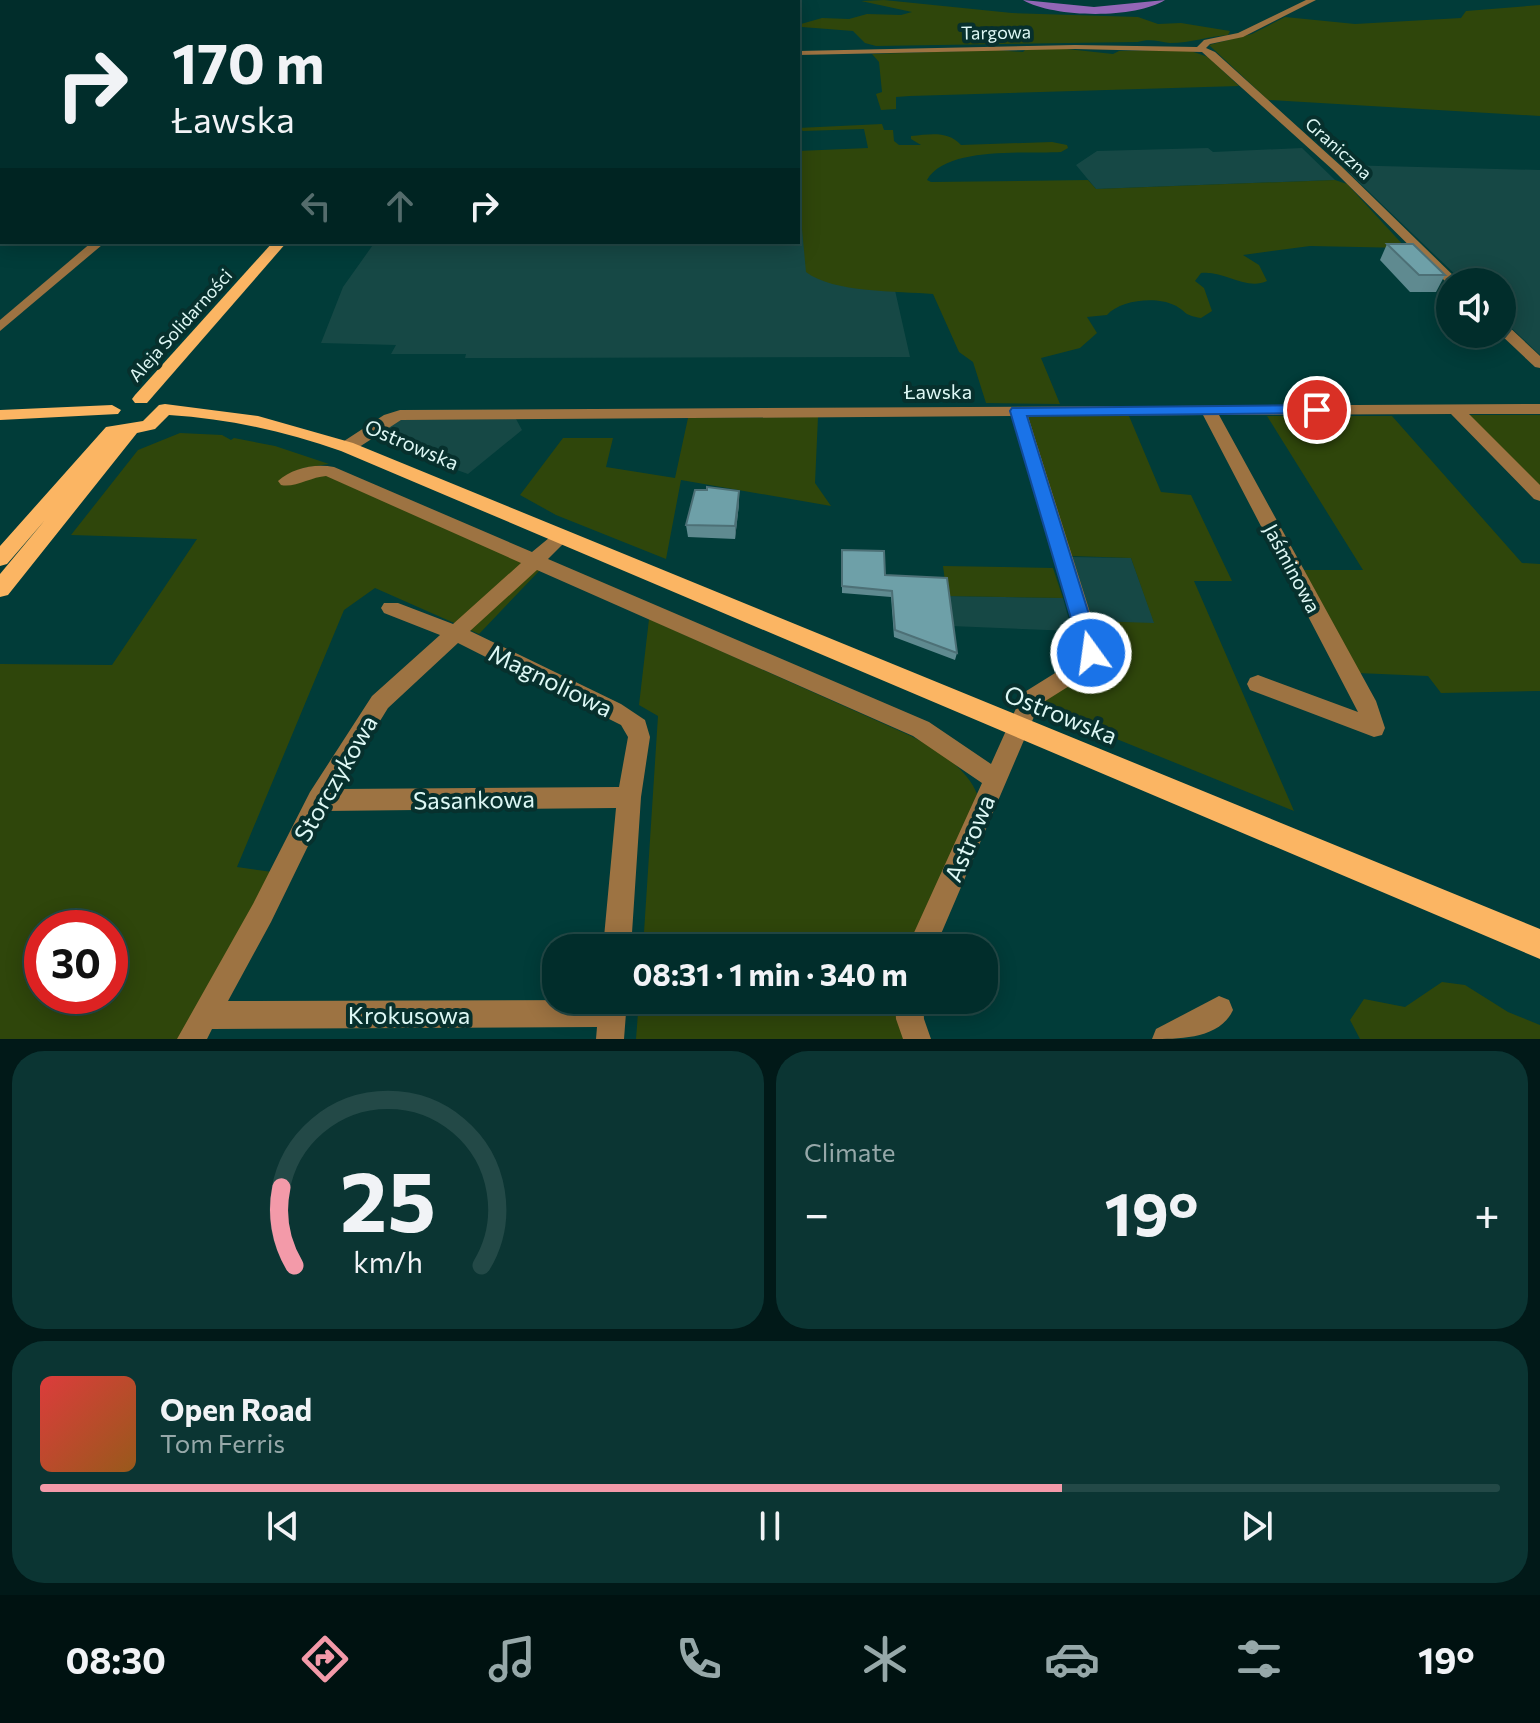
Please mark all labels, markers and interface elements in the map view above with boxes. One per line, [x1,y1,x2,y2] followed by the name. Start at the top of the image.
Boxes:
[961,20,1031,44] street label: Targowa
[172,27,325,96] text: 170 m
[40,32,144,136] icon: right
[172,96,295,140] text: Ławska
[1301,112,1377,184] street label: Graniczna
[294,184,338,228] icon: left
[378,184,422,228] icon: ahead
[462,184,506,228] icon: right
[124,264,236,386] street label: Aleja Solidarności
[1436,268,1516,348] map controls
[1436,268,1516,348] button: sound
[1283,376,1351,444] pin
[903,379,972,403] street label: Ławska
[1295,388,1339,432] icon: arrive
[362,414,462,474] street label: Ostrowska
[1260,519,1326,617] street label: Jaśminowa
[1049,611,1133,695] position arrow
[484,638,618,722] street label: Magnoliowa
[1000,678,1122,750] street label: Ostrowska
[287,710,383,846] street label: Storczykowa
[413,783,535,815] street label: Sasankowa
[938,790,1000,886] street label: Astrowa
[24,910,128,1014] speed limit sign: 30
[632,955,908,992] text: 08:31 · 1 min · 340 m
[348,1000,470,1029] street label: Krokusowa
[804,1136,896,1167] text: Climate
[340,1147,436,1249] text: 25
[1104,1175,1199,1248] text: 19°
[804,1185,829,1239] text: −
[1474,1185,1500,1239] text: +
[353,1244,423,1279] text: km/h
[160,1390,312,1427] text: Open Road
[160,1427,285,1458] text: Tom Ferris
[261,1504,305,1548] icon: previous
[748,1504,792,1548] icon: pause
[1235,1504,1279,1548] icon: next
[297,1631,353,1687] icon: directions
[484,1631,540,1687] icon: music
[671,1631,727,1687] icon: phone
[857,1631,913,1687] icon: climate
[1044,1631,1100,1687] icon: car
[1231,1631,1287,1687] icon: filters
[65,1637,166,1681] text: 08:30
[1418,1637,1475,1681] text: 19°

